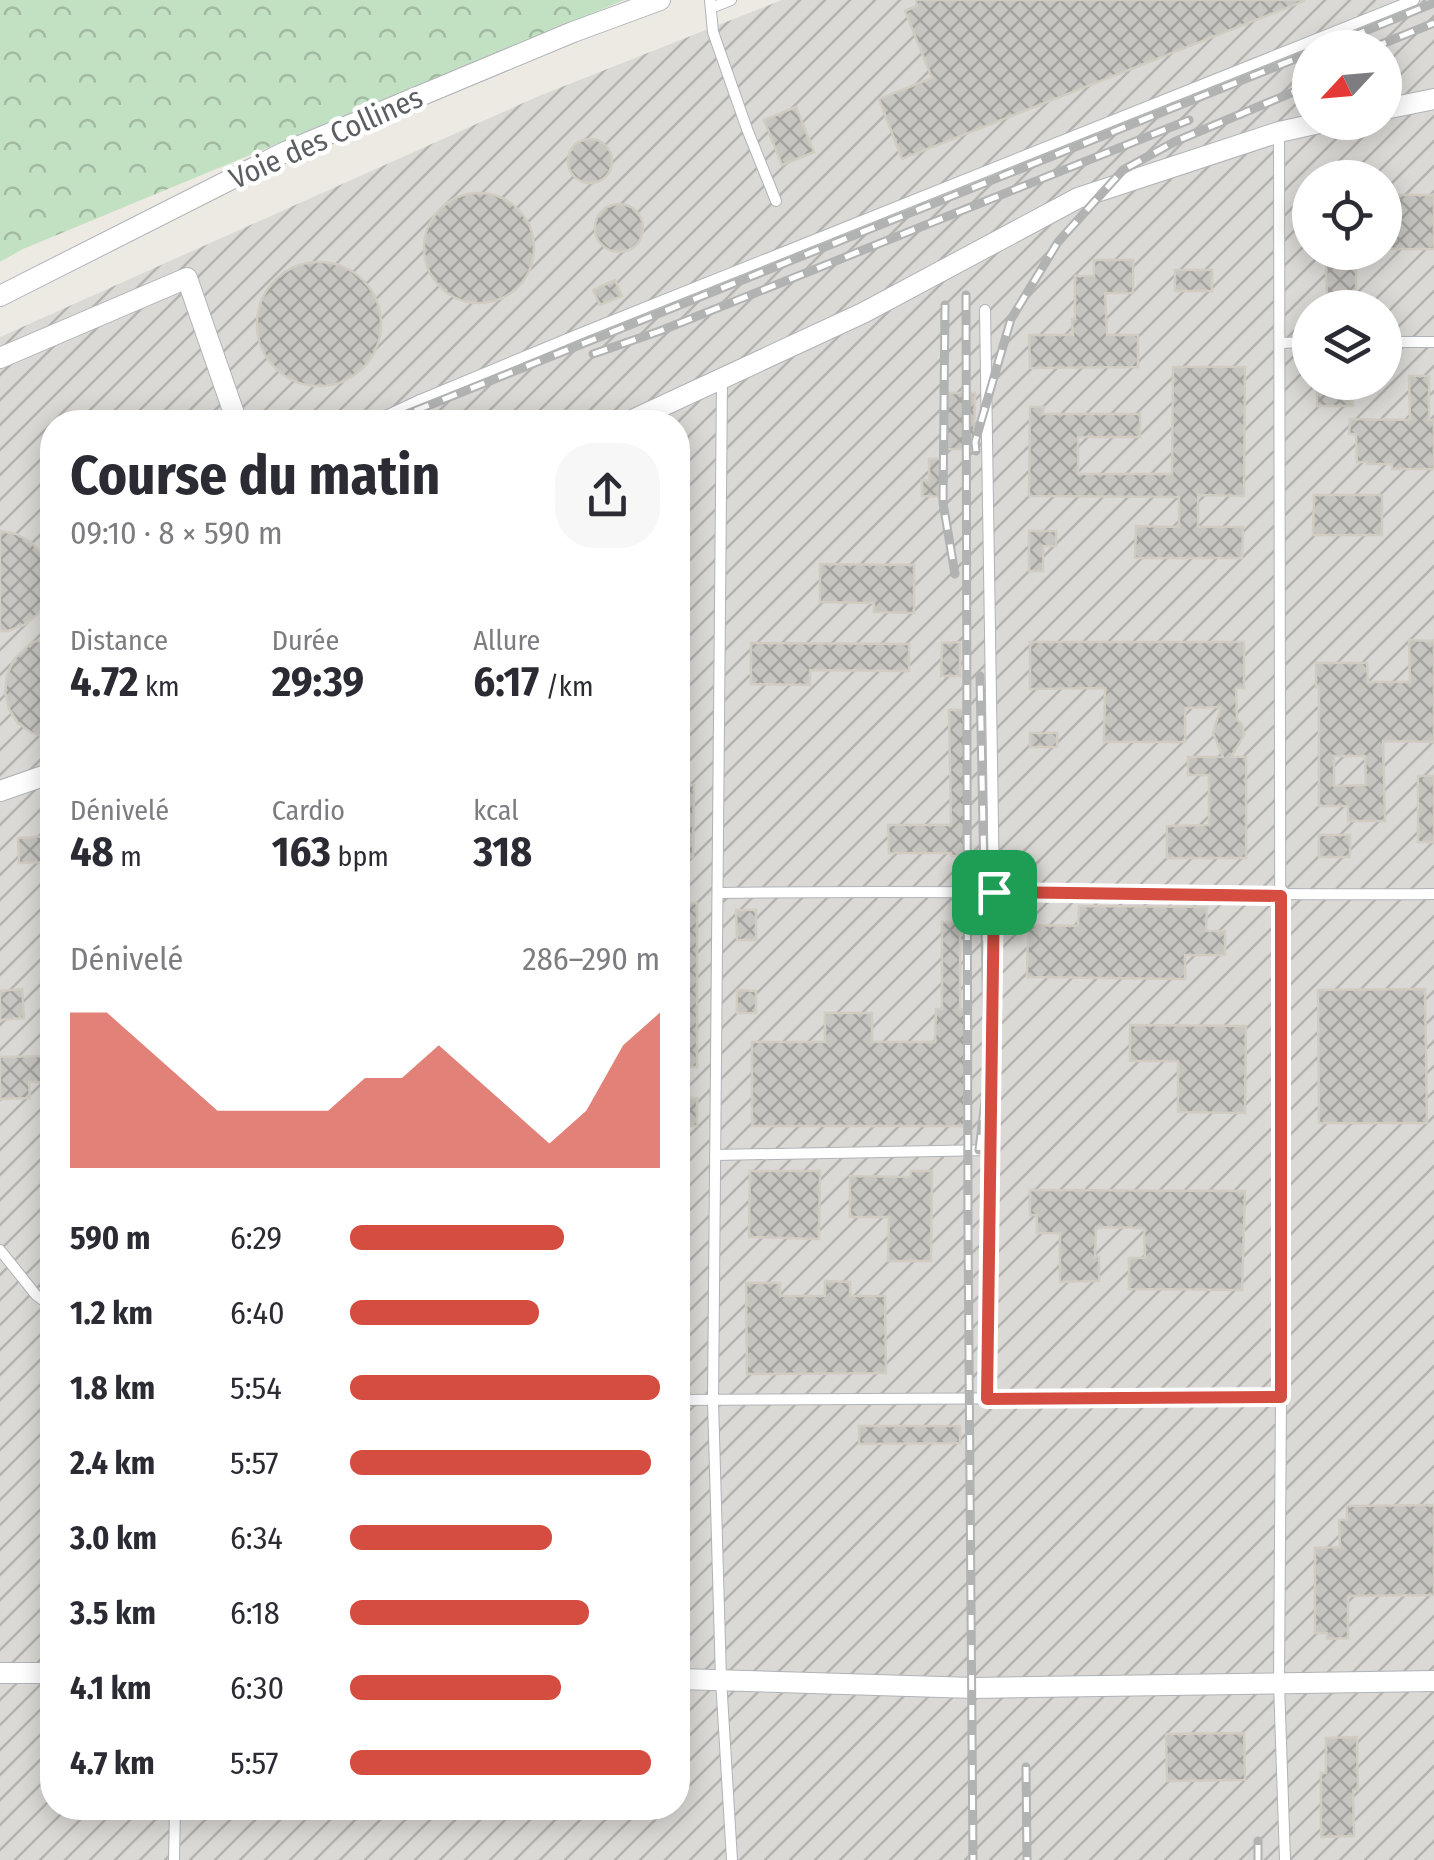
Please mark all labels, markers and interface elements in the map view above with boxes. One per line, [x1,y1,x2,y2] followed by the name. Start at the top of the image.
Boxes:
[1292,30,1402,140] north arrow
[1292,30,1402,400] map controls
[224,79,428,197] street label: Voie des Collines
[1292,160,1402,270] button: locate
[1292,290,1402,400] button: layers
[70,443,440,509] text: Course du matin
[555,443,660,548] button: share
[70,514,283,552] text: 09:10 · 8 × 590 m
[70,624,168,657] text: Distance
[272,624,339,657] text: Durée
[473,624,540,657] text: Allure
[70,657,138,707] text: 4.72
[272,657,364,707] text: 29:39
[473,657,539,707] text: 6:17
[138,670,180,703] text: km
[539,670,593,703] text: /km
[70,794,169,827] text: Dénivelé
[272,794,345,827] text: Cardio
[473,794,519,827] text: kcal
[70,827,114,877] text: 48
[272,827,331,877] text: 163
[473,827,532,877] text: 318
[114,840,142,873] text: m
[331,840,389,873] text: bpm
[952,850,1037,935] pin
[967,865,1022,920] icon: arrive
[70,940,183,978] text: Dénivelé
[523,940,660,978] text: 286–290 m
[70,1219,150,1257] text: 590 m
[230,1219,282,1257] text: 6:29
[70,1294,153,1332] text: 1.2 km
[230,1294,285,1332] text: 6:40
[70,1369,155,1407] text: 1.8 km
[230,1369,282,1407] text: 5:54
[70,1444,155,1482] text: 2.4 km
[230,1444,279,1482] text: 5:57
[70,1519,157,1557] text: 3.0 km
[230,1519,283,1557] text: 6:34
[70,1594,156,1632] text: 3.5 km
[230,1594,280,1632] text: 6:18
[70,1669,151,1707] text: 4.1 km
[230,1669,284,1707] text: 6:30
[70,1744,155,1782] text: 4.7 km
[230,1744,279,1782] text: 5:57

